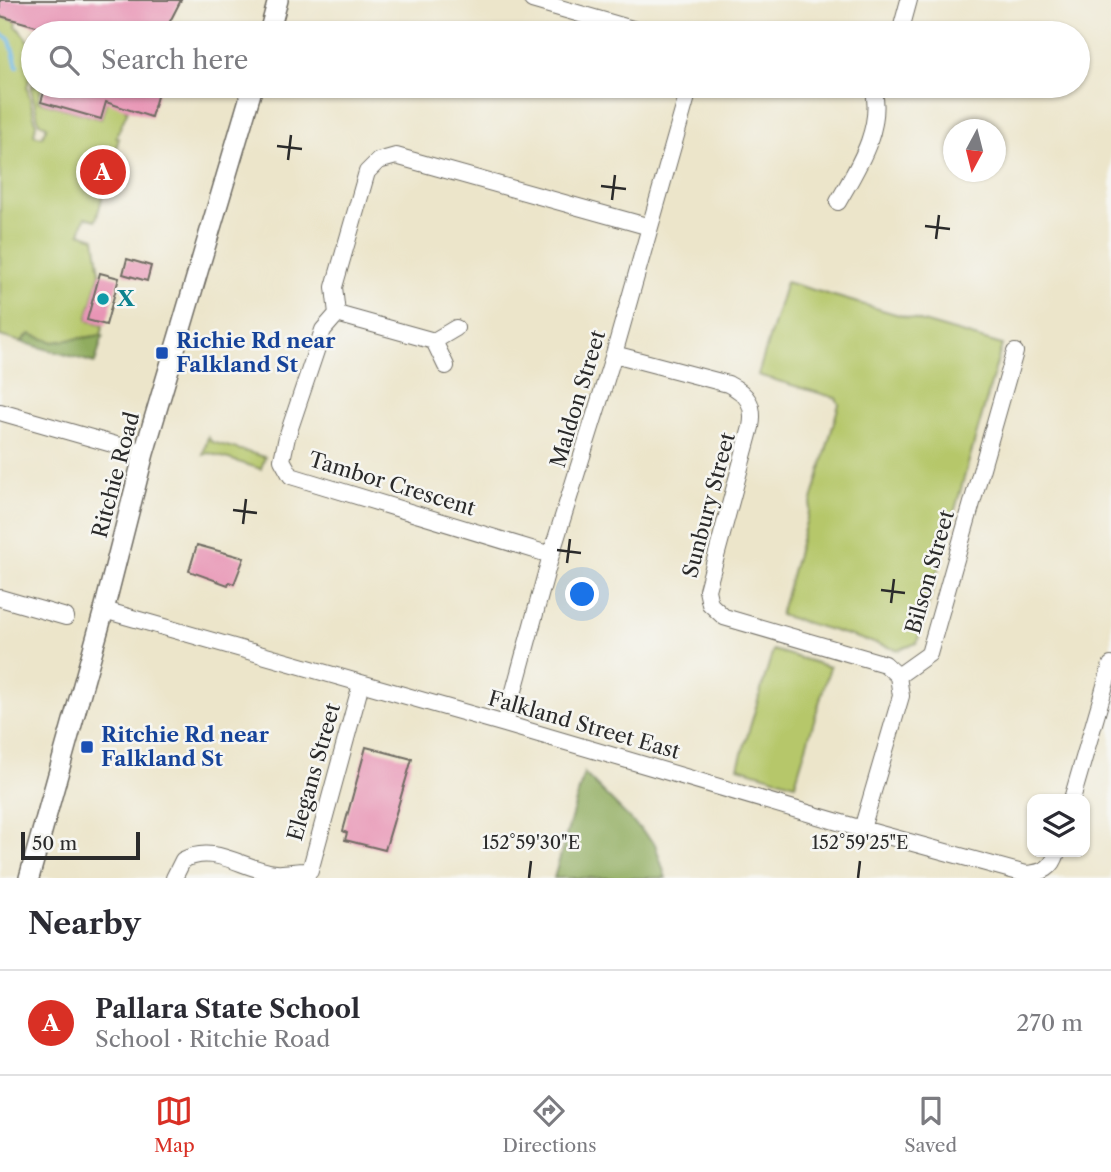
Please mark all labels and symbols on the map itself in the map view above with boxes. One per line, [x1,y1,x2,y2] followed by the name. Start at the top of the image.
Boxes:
[943,119,1006,182] north arrow
[80,146,126,198] pin: A
[116,286,135,311] place label: X
[95,291,111,307] marker: X
[545,327,610,471] street label: Maldon Street
[176,328,336,377] place label: Richie Rd near Falkland St
[154,345,170,361] marker: Richie Rd near Falkland St
[87,409,144,540] street label: Ritchie Road
[677,429,740,580] street label: Sunbury Street
[306,446,479,521] street label: Tambor Crescent
[900,507,959,637] street label: Bilson Street
[565,577,599,611] your location
[485,685,683,764] street label: Falkland Street East
[282,700,345,844] street label: Elegans Street
[101,722,270,771] place label: Ritchie Rd near Falkland St
[79,739,95,755] marker: Ritchie Rd near Falkland St
[21,829,140,861] scale bar
[482,832,580,854] text: 152°59'30"E
[811,832,909,854] text: 152°59'25"E

